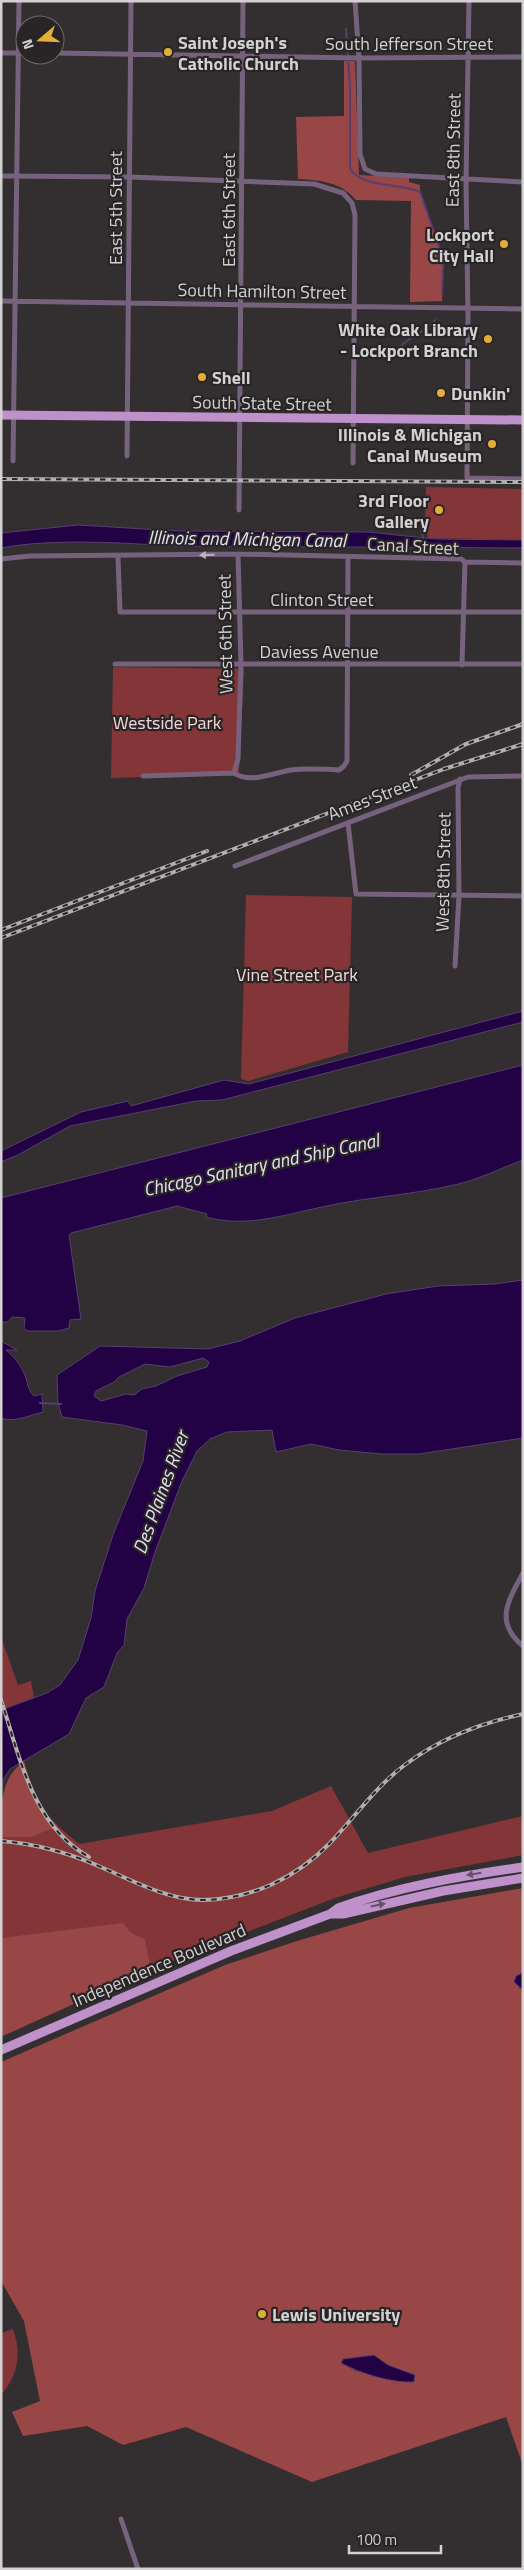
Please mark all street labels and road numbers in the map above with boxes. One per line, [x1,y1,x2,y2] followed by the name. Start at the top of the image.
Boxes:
[325,30,494,57] street label: South Jefferson Street
[439,92,468,207] street label: East 8th Street
[102,150,129,265] street label: East 5th Street
[215,152,242,267] street label: East 6th Street
[177,276,347,306] street label: South Hamilton Street
[192,388,333,418] street label: South State Street
[366,530,460,562] street label: Canal Street
[210,573,240,694] street label: West 6th Street
[270,586,374,613] street label: Clinton Street
[259,638,379,665] street label: Daviess Avenue
[323,768,421,827] street label: Ames Street
[428,811,458,932] street label: West 8th Street
[68,1916,250,2014] street label: Independence Boulevard

